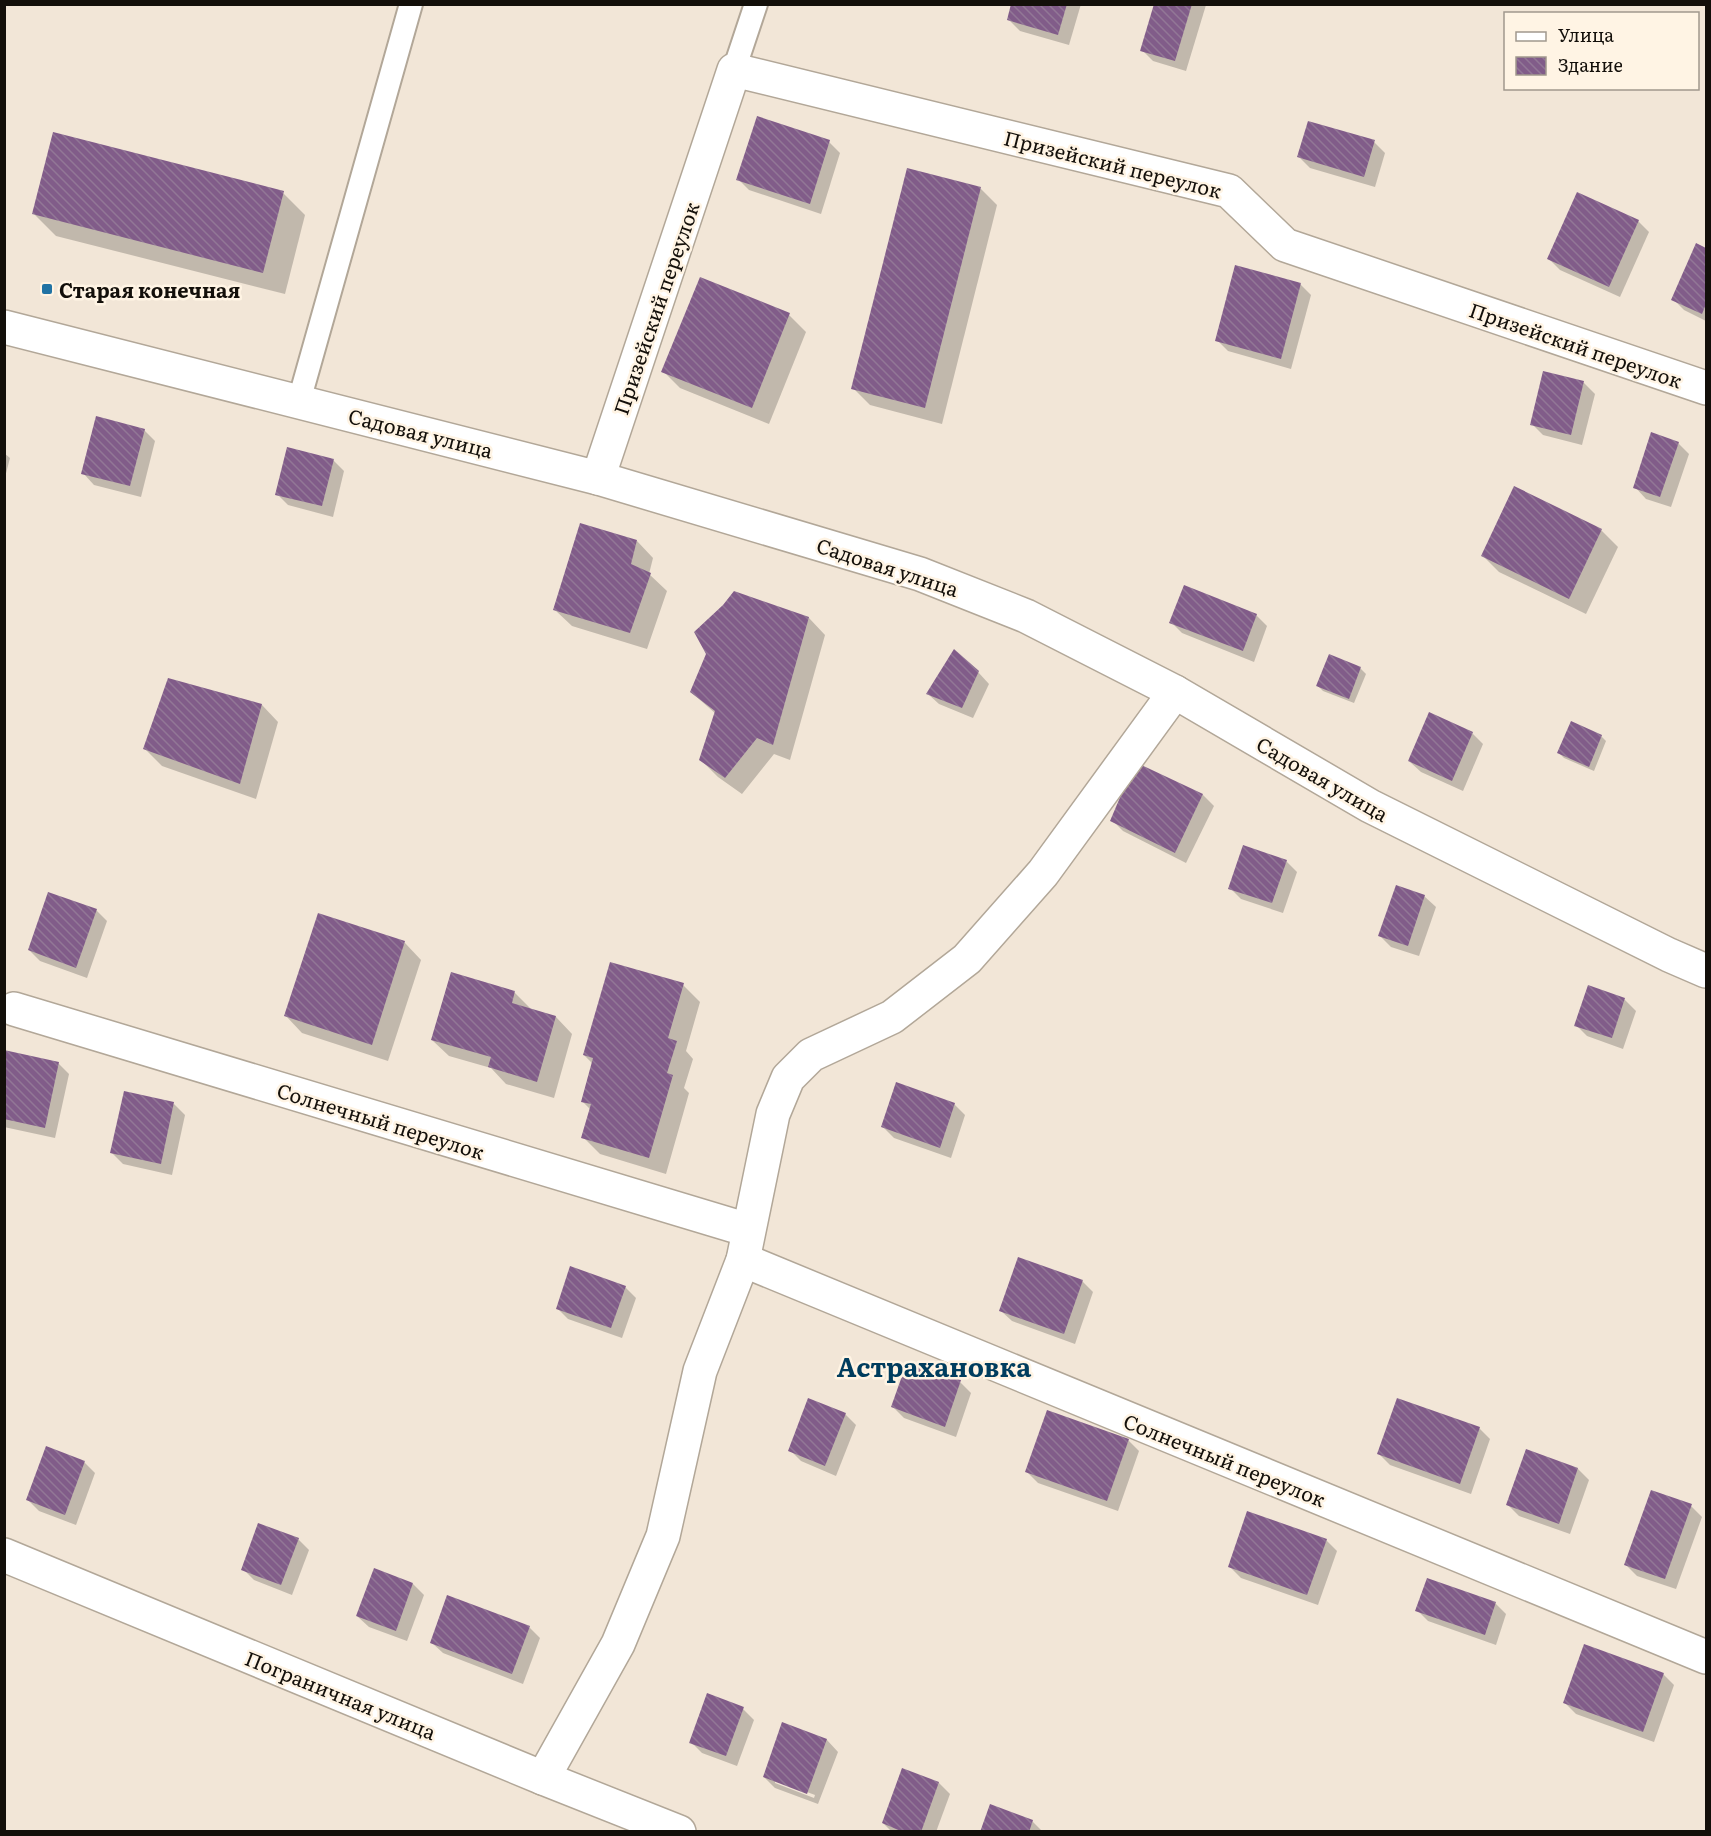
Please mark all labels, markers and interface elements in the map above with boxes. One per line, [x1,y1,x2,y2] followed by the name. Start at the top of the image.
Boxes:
[1504,12,1699,90] legend
[1558,21,1614,48] text: Улица
[1558,51,1623,78] text: Здание
[1001,121,1225,205] street label: Призейский переулок
[604,197,706,418] street label: Призейский переулок
[59,274,241,304] place label: Старая конечная
[40,282,54,296] marker: Старая конечная
[1466,293,1687,395] street label: Призейский переулок
[346,400,497,464] street label: Садовая улица
[813,529,963,603] street label: Садовая улица
[1251,728,1395,828] street label: Садовая улица
[274,1074,489,1166] street label: Солнечный переулок
[837,1346,1031,1385] district label: Астрахановка
[1120,1405,1331,1513] street label: Солнечный переулок
[241,1642,441,1746] street label: Пограничная улица

